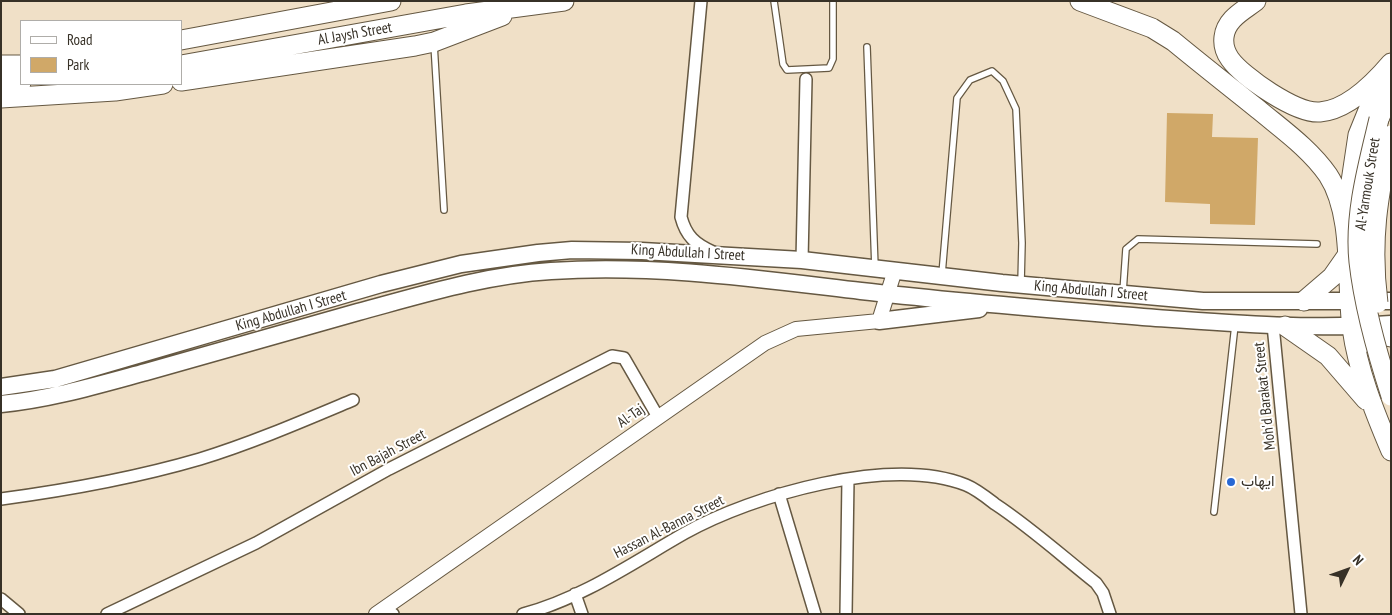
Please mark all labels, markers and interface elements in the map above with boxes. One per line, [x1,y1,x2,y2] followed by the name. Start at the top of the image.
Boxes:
[317,19,393,49] street label: Al Jaysh Street
[20,20,182,85] legend
[67,30,93,49] text: Road
[67,55,89,74] text: Park
[1352,136,1384,232] street label: Al-Yarmouk Street
[631,241,745,265] street label: King Abdullah I Street
[1033,277,1149,305] street label: King Abdullah I Street
[234,287,348,335] street label: King Abdullah I Street
[1250,341,1280,451] street label: Moh'd Barakat Street
[614,400,648,432] street label: Al-Taj
[347,426,429,480] street label: Ibn Bajah Street
[1241,473,1274,491] place label: ايهاب
[1225,476,1237,488] marker: ايهاب
[611,491,727,563] street label: Hassan Al-Banna Street
[1322,545,1372,595] north arrow
[1349,551,1367,569] text: N

